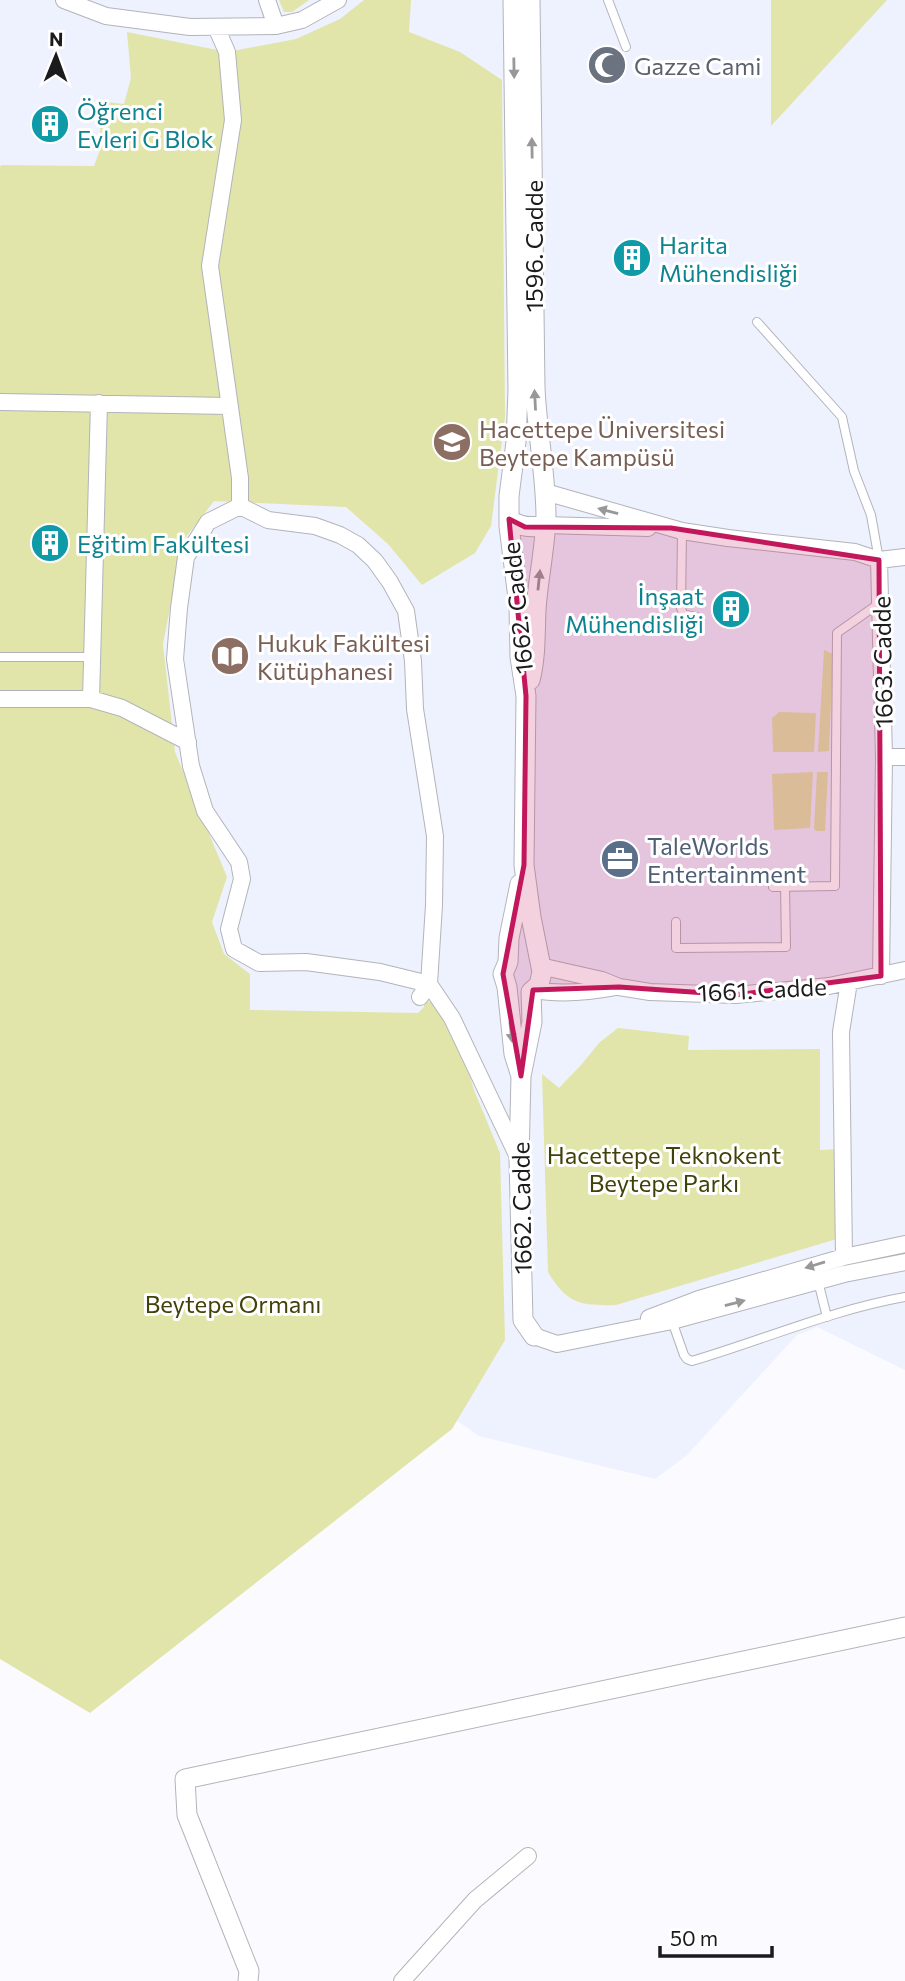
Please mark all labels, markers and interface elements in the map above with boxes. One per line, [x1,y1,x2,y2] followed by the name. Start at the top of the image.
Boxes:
[21,21,91,91] north arrow
[49,27,64,50] text: N
[586,44,628,86] mosque icon: Gazze Cami
[634,51,761,80] place label: Gazze Cami
[508,57,520,79] one-way arrow
[77,96,213,153] place label: Öğrenci Evleri G Blok
[29,103,71,145] building icon: Öğrenci Evleri G Blok
[527,137,538,159] one-way arrow
[519,180,548,312] street label: 1596. Cadde
[659,230,798,287] place label: Harita Mühendisliği
[611,237,653,279] building icon: Harita Mühendisliği
[530,389,541,411] one-way arrow
[479,414,725,471] place label: Hacettepe Üniversitesi Beytepe Kampüsü
[431,421,473,463] school or university icon: Hacettepe Üniversitesi Beytepe Kampüsü
[596,505,618,516] one-way arrow
[29,522,71,564] building icon: Eğitim Fakültesi
[77,529,250,558] place label: Eğitim Fakültesi
[496,541,538,675] street label: 1662. Cadde
[534,569,545,591] one-way arrow
[565,581,704,638] place label: İnşaat Mühendisliği
[710,588,752,630] building icon: İnşaat Mühendisliği
[866,596,898,728] street label: 1663. Cadde
[257,628,430,685] place label: Hukuk Fakültesi Kütüphanesi
[209,635,251,677] library icon: Hukuk Fakültesi Kütüphanesi
[647,831,807,888] place label: TaleWorlds Entertainment
[599,838,641,880] office icon: TaleWorlds Entertainment
[697,971,827,1007] street label: 1661. Cadde
[506,1021,517,1043] one-way arrow
[547,1140,781,1197] park label: Hacettepe Teknokent Beytepe Parkı
[505,1142,537,1274] street label: 1662. Cadde
[804,1261,825,1271] one-way arrow
[145,1289,321,1318] park label: Beytepe Ormanı
[725,1297,747,1308] one-way arrow
[660,1914,772,1958] scale bar
[670,1925,718,1950] text: 50 m

